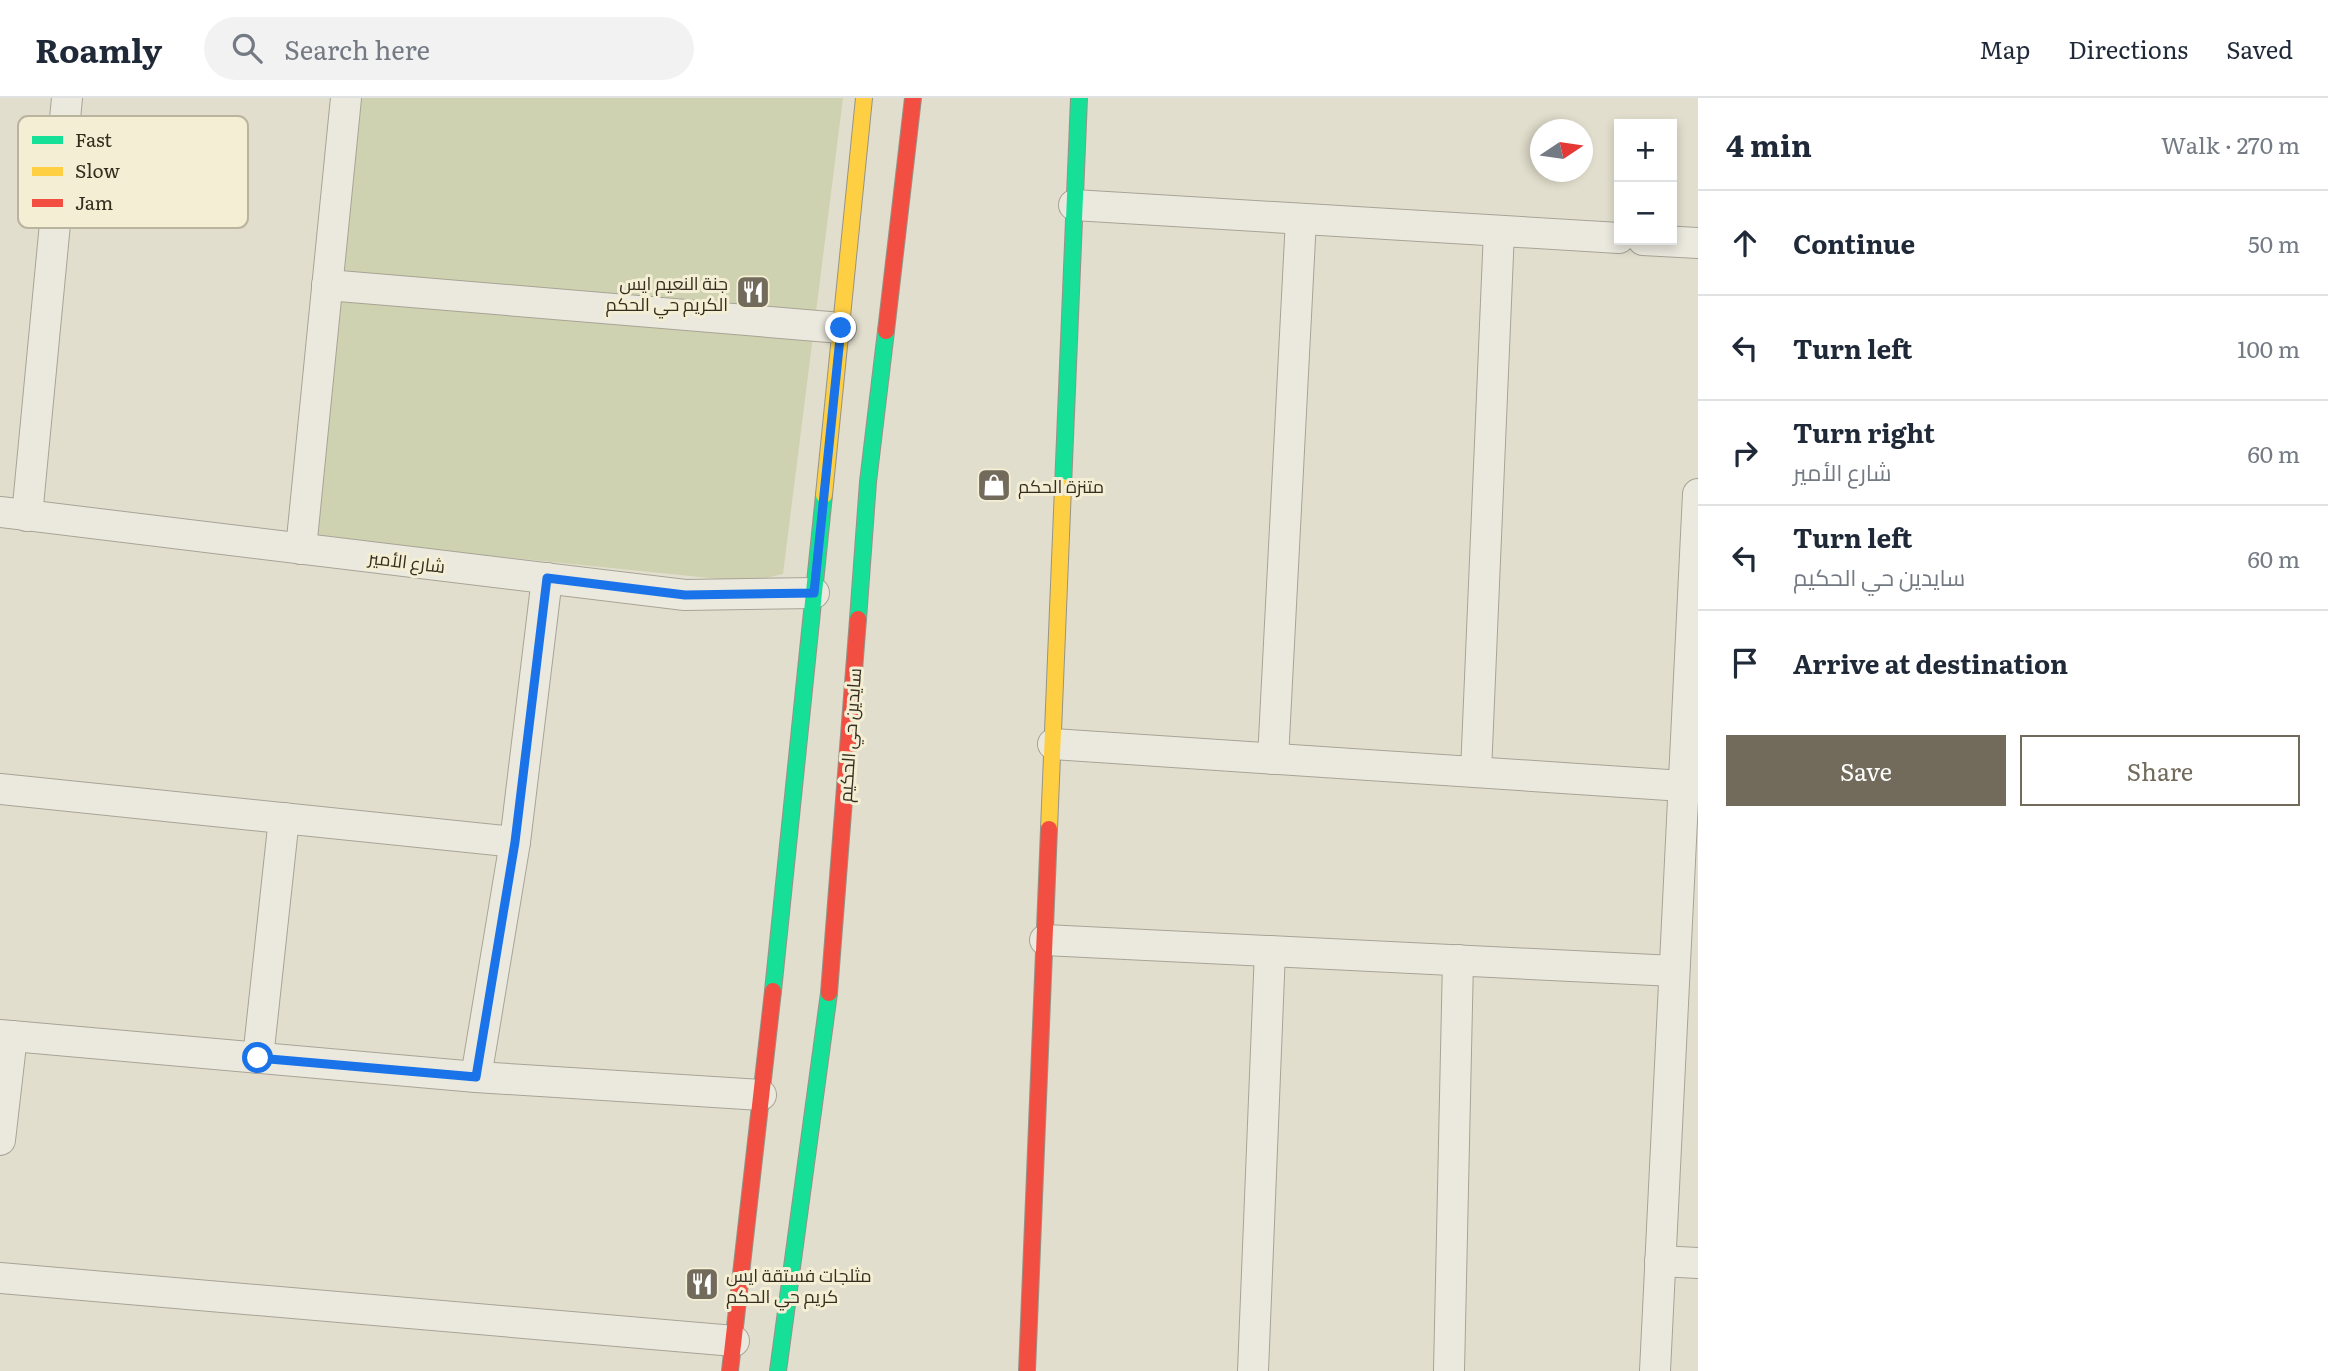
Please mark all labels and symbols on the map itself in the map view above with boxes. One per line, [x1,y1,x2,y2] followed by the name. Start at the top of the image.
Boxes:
[18,116,248,228] legend
[1530,119,1593,182] north arrow
[75,125,112,153] text: Fast
[75,156,120,184] text: Slow
[75,188,113,216] text: Jam
[605,269,728,319] place label: جنة النعيم ايس الكريم حي الحكم
[734,273,772,311] restaurant icon: جنة النعيم ايس الكريم حي الحكم
[825,312,856,343] route end
[975,466,1013,504] shop icon: متنزة الحكم
[1018,472,1104,499] place label: متنزة الحكم
[366,543,447,579] street label: شارع الأمير
[831,667,869,803] street label: سايدين حي الحكيم
[242,1042,273,1073] route start
[726,1261,872,1311] place label: مثلجات فستقة ايس كريم حي الحكم
[683,1265,721,1303] restaurant icon: مثلجات فستقة ايس كريم حي الحكم

